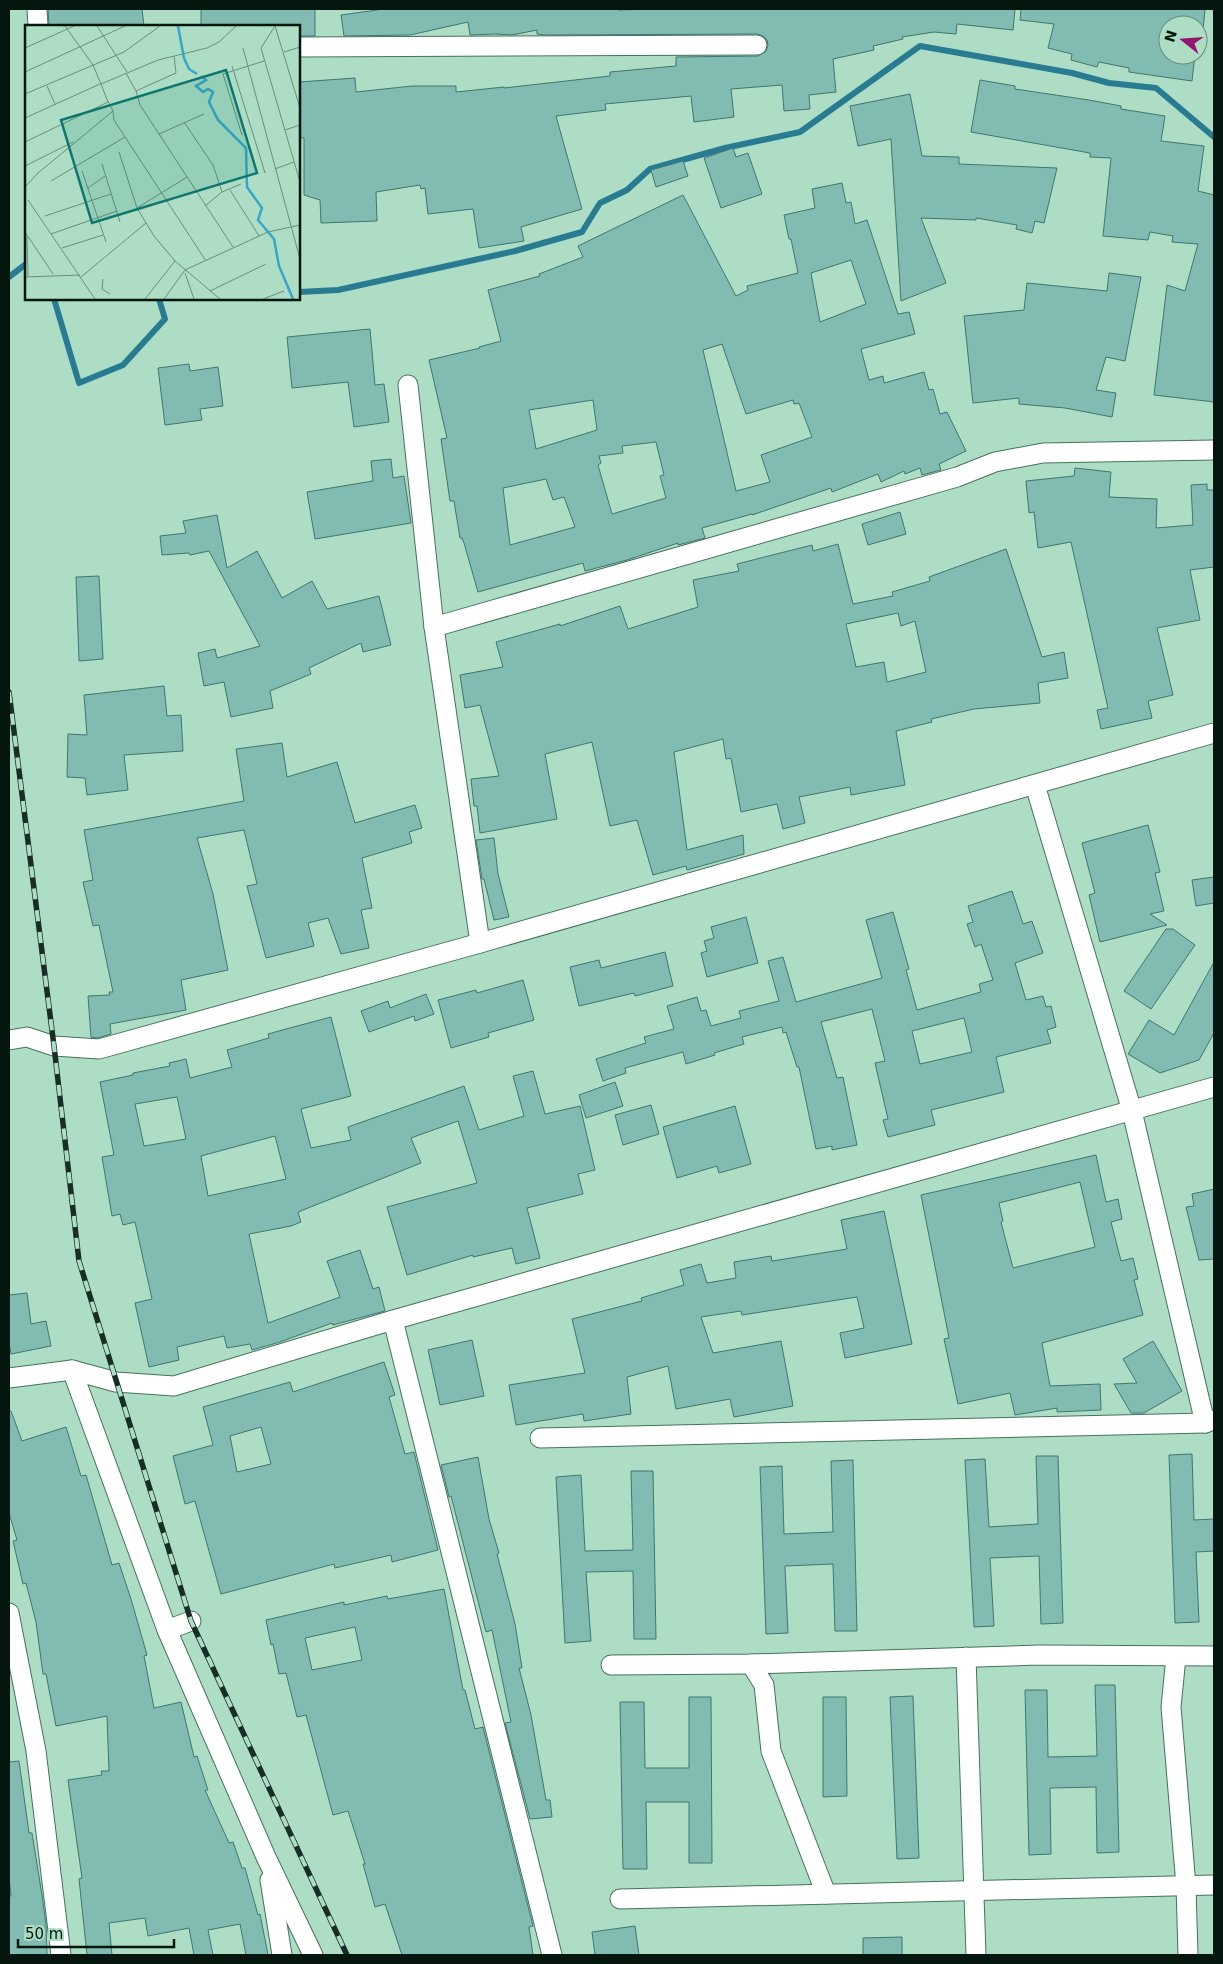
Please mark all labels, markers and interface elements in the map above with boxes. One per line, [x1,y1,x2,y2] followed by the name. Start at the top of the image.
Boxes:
[1158,15,1208,65] north arrow
[25,25,300,300] inset map
[1161,28,1180,44] text: N
[18,1916,174,1948] scale bar
[25,1925,63,1943] text: 50 m

